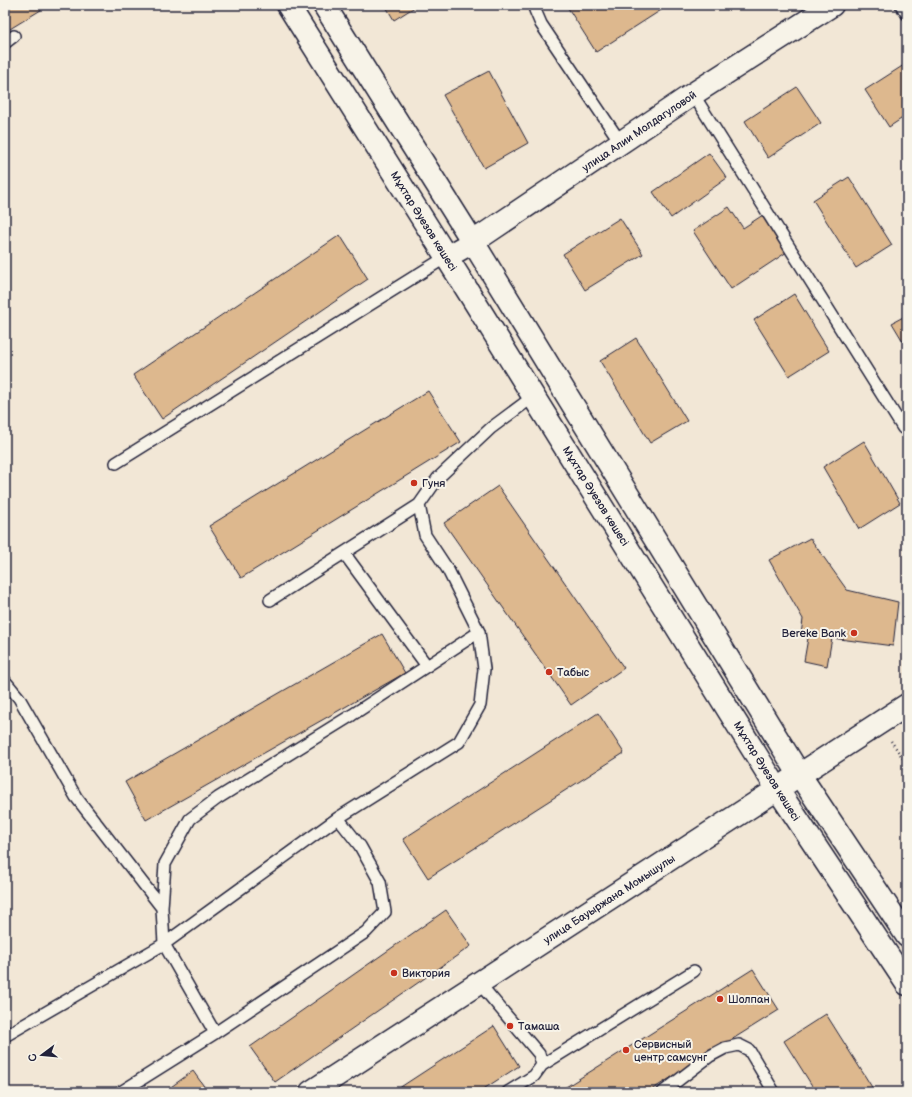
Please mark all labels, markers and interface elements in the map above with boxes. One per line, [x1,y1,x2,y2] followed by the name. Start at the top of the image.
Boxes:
[580,88,699,175] street label: улица Алии Молдагуловой
[388,169,460,273] street label: Мұхтар Әуезов көшесі
[560,444,632,548] street label: Мұхтар Әуезов көшесі
[422,477,445,490] place label: Гуня
[409,478,419,488] marker: Гуня
[782,627,847,640] place label: Bereke Bank
[849,628,859,638] marker: Bereke Bank
[557,666,590,679] place label: Табыс
[544,667,554,677] marker: Табыс
[731,719,803,823] street label: Мұхтар Әуезов көшесі
[541,852,677,947] street label: улица Бауыржана Момышулы
[402,967,450,980] place label: Виктория
[389,968,399,978] marker: Виктория
[728,993,770,1006] place label: Шолпан
[715,994,725,1004] marker: Шолпан
[518,1020,560,1033] place label: Тамаша
[505,1021,515,1031] marker: Тамаша
[22,1035,62,1075] north arrow
[634,1038,708,1064] place label: Сервисный центр самсунг
[621,1045,631,1055] marker: Сервисный центр самсунг
[25,1052,40,1063] text: С

